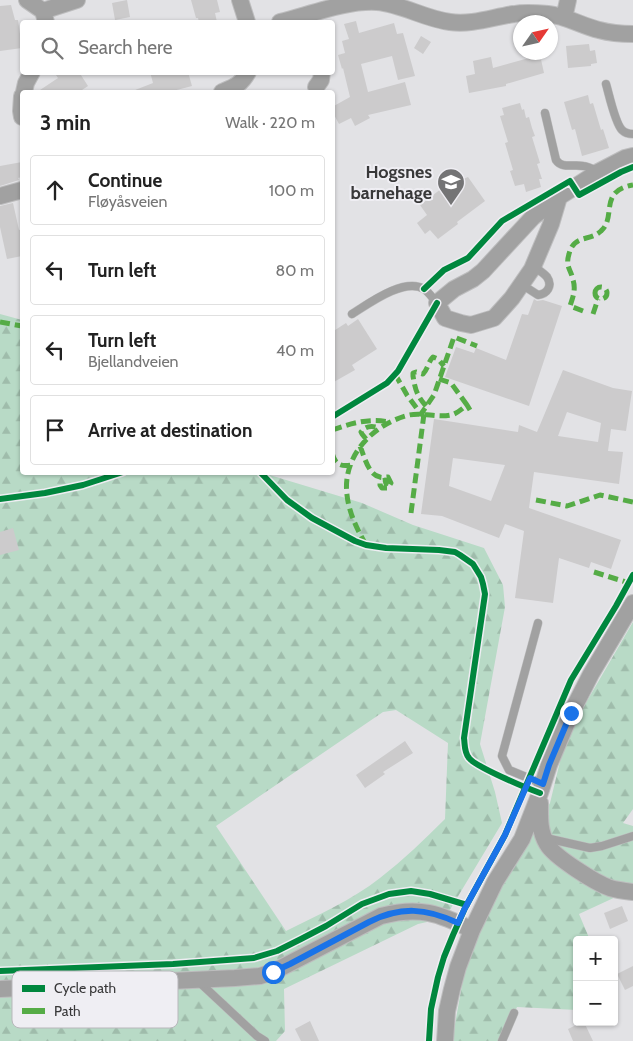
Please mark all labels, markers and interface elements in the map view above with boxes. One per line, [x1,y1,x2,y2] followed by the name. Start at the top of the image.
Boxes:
[513,15,558,60] north arrow
[20,20,335,75] search box
[38,34,66,62] icon: search
[78,36,172,59] text: Search here
[40,110,91,135] text: 3 min
[225,113,315,132] text: Walk · 220 m
[351,161,432,204] place label: Hogsnes barnehage
[436,167,466,206] school or university icon: Hogsnes barnehage
[88,169,162,192] text: Continue
[41,176,69,204] icon: ahead
[269,181,314,200] text: 100 m
[88,192,167,211] text: Fløyåsveien
[41,256,69,284] icon: left
[88,259,156,282] text: Turn left
[276,261,314,280] text: 80 m
[88,329,156,352] text: Turn left
[41,336,69,364] icon: left
[276,341,314,360] text: 40 m
[88,352,179,371] text: Bjellandveien
[41,416,69,444] icon: arrive
[88,419,252,442] text: Arrive at destination
[560,702,583,725] route end
[573,936,618,1026] map controls
[573,936,618,981] button: +
[262,961,285,984] route start
[12,971,178,1028] legend
[54,979,116,997] text: Cycle path
[573,981,618,1026] button: −
[54,1002,81,1020] text: Path

